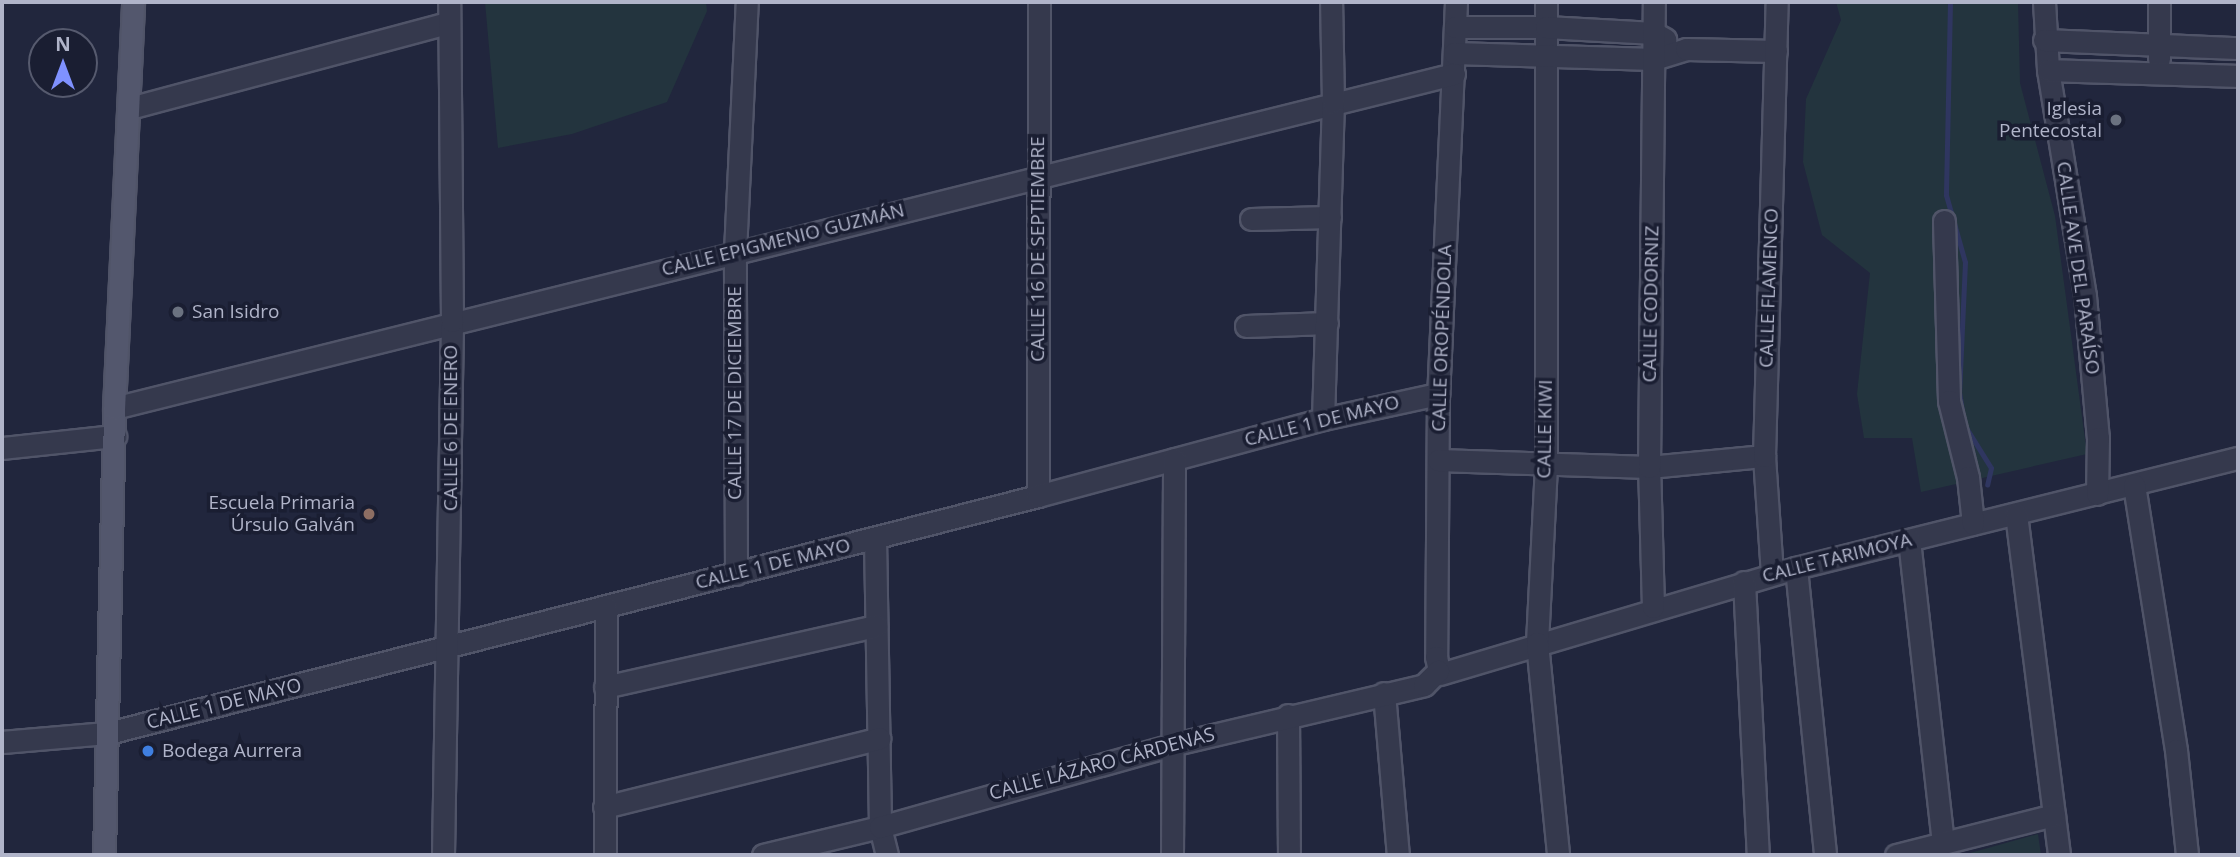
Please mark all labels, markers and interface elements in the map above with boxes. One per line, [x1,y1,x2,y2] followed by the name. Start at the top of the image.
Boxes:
[28,28,98,98] north arrow
[55,31,71,57] text: N
[1999,98,2102,142] place label: Iglesia Pentecostal
[2108,112,2124,128] marker: Iglesia Pentecostal
[1027,136,1049,362] street label: CALLE 16 DE SEPTIEMBRE
[2052,160,2104,376] street label: CALLE AVE DEL PARAÍSO
[659,199,907,281] street label: CALLE EPIGMENIO GUZMÁN
[1755,208,1783,368] street label: CALLE FLAMENCO
[1638,225,1664,383] street label: CALLE CODORNIZ
[1427,244,1457,432] street label: CALLE OROPÉNDOLA
[724,286,746,500] street label: CALLE 17 DE DICIEMBRE
[192,301,280,323] place label: San Isidro
[170,304,186,320] marker: San Isidro
[440,345,462,511] street label: CALLE 6 DE ENERO
[1533,379,1557,479] street label: CALLE KIWI
[1242,391,1402,451] street label: CALLE 1 DE MAYO
[208,492,355,536] place label: Escuela Primaria Úrsulo Galván
[361,506,377,522] marker: Escuela Primaria Úrsulo Galván
[1760,528,1914,588] street label: CALLE TARIMOYA
[693,534,853,594] street label: CALLE 1 DE MAYO
[144,674,304,734] street label: CALLE 1 DE MAYO
[987,723,1217,805] street label: CALLE LÁZARO CÁRDENAS
[162,740,302,762] place label: Bodega Aurrera
[140,743,156,759] marker: Bodega Aurrera

